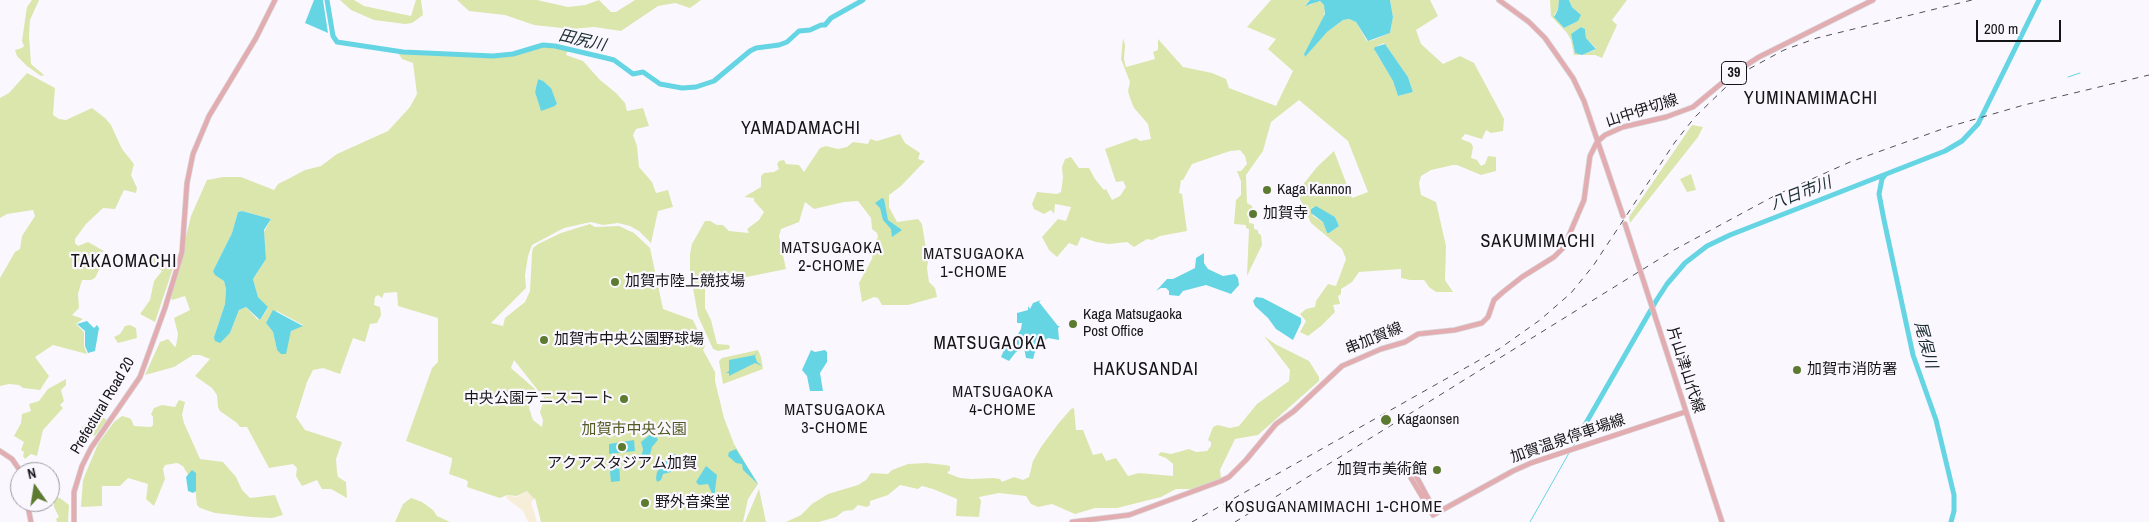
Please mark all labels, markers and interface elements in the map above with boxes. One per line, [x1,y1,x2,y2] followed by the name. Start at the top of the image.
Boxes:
[1979,10,2064,42] scale bar
[1984,18,2018,39] text: 200 m
[556,26,608,56] water label: 田尻川
[1722,62,1746,84] road number: 39
[1742,88,1880,110] district label: YUMINAMIMACHI
[1604,91,1680,131] street label: 山中伊切線
[740,118,862,140] district label: YAMADAMACHI
[1768,174,1834,214] water label: 八日市川
[1277,181,1352,199] place label: Kaga Kannon
[1261,184,1273,196] marker: Kaga Kannon
[1263,205,1308,223] place label: 加賀寺
[1247,208,1259,220] marker: 加賀寺
[1479,231,1597,253] district label: SAKUMIMACHI
[780,239,884,277] district label: MATSUGAOKA 2-CHOME
[922,245,1026,283] district label: MATSUGAOKA 1-CHOME
[69,251,179,273] district label: TAKAOMACHI
[625,273,745,291] place label: 加賀市陸上競技場
[609,276,621,288] marker: 加賀市陸上競技場
[1083,306,1182,341] place label: Kaga Matsugaoka Post Office
[1067,318,1079,330] marker: Kaga Matsugaoka Post Office
[1343,319,1405,359] street label: 串加賀線
[1910,319,1940,371] water label: 尾俣川
[1663,324,1707,416] street label: 片山津山代線
[554,331,704,349] place label: 加賀市中央公園野球場
[932,333,1048,355] district label: MATSUGAOKA
[538,334,550,346] marker: 加賀市中央公園野球場
[67,354,139,458] street label: Prefectural Road 20
[1092,359,1200,381] district label: HAKUSANDAI
[1807,361,1897,379] place label: 加賀市消防署
[1791,364,1803,376] marker: 加賀市消防署
[951,383,1055,421] district label: MATSUGAOKA 4-CHOME
[464,390,614,408] place label: 中央公園テニスコート
[618,393,630,405] marker: 中央公園テニスコート
[783,401,887,439] district label: MATSUGAOKA 3-CHOME
[1397,411,1459,429] place label: Kagaonsen
[1508,411,1628,467] street label: 加賀温泉停車場線
[1379,413,1393,427] marker: Kagaonsen
[582,421,686,439] park label: 加賀市中央公園
[616,441,628,453] marker: アクアスタジアム加賀
[547,455,697,473] place label: アクアスタジアム加賀
[1337,461,1427,479] place label: 加賀市美術館
[10,462,60,512] north arrow
[26,464,38,483] text: N
[1431,464,1443,476] marker: 加賀市美術館
[655,494,730,512] place label: 野外音楽堂
[639,497,651,509] marker: 野外音楽堂
[1222,498,1446,518] district label: KOSUGANAMIMACHI 1-CHOME

